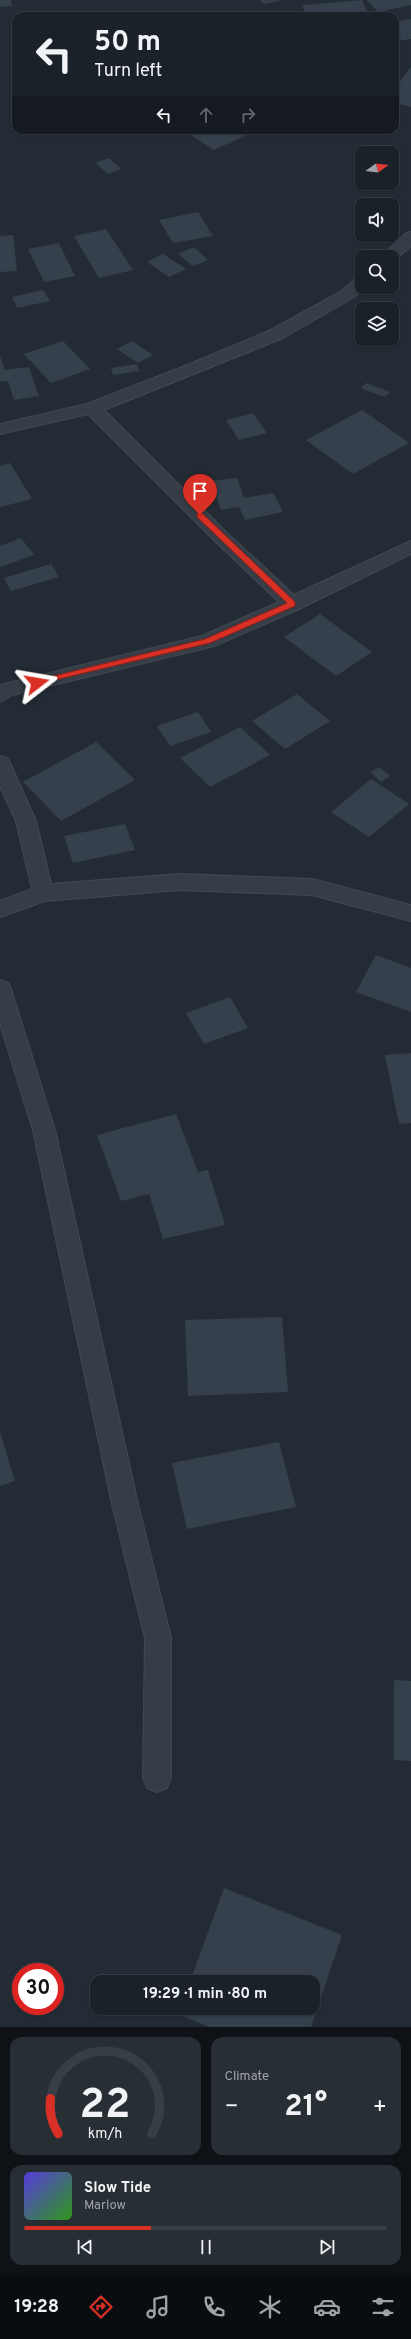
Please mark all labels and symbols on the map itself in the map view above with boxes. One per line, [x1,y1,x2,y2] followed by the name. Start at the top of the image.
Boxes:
[355,146,399,190] north arrow
[183,474,217,515] pin
[16,662,58,704] position arrow
[12,1963,64,2015] speed limit sign: 30

